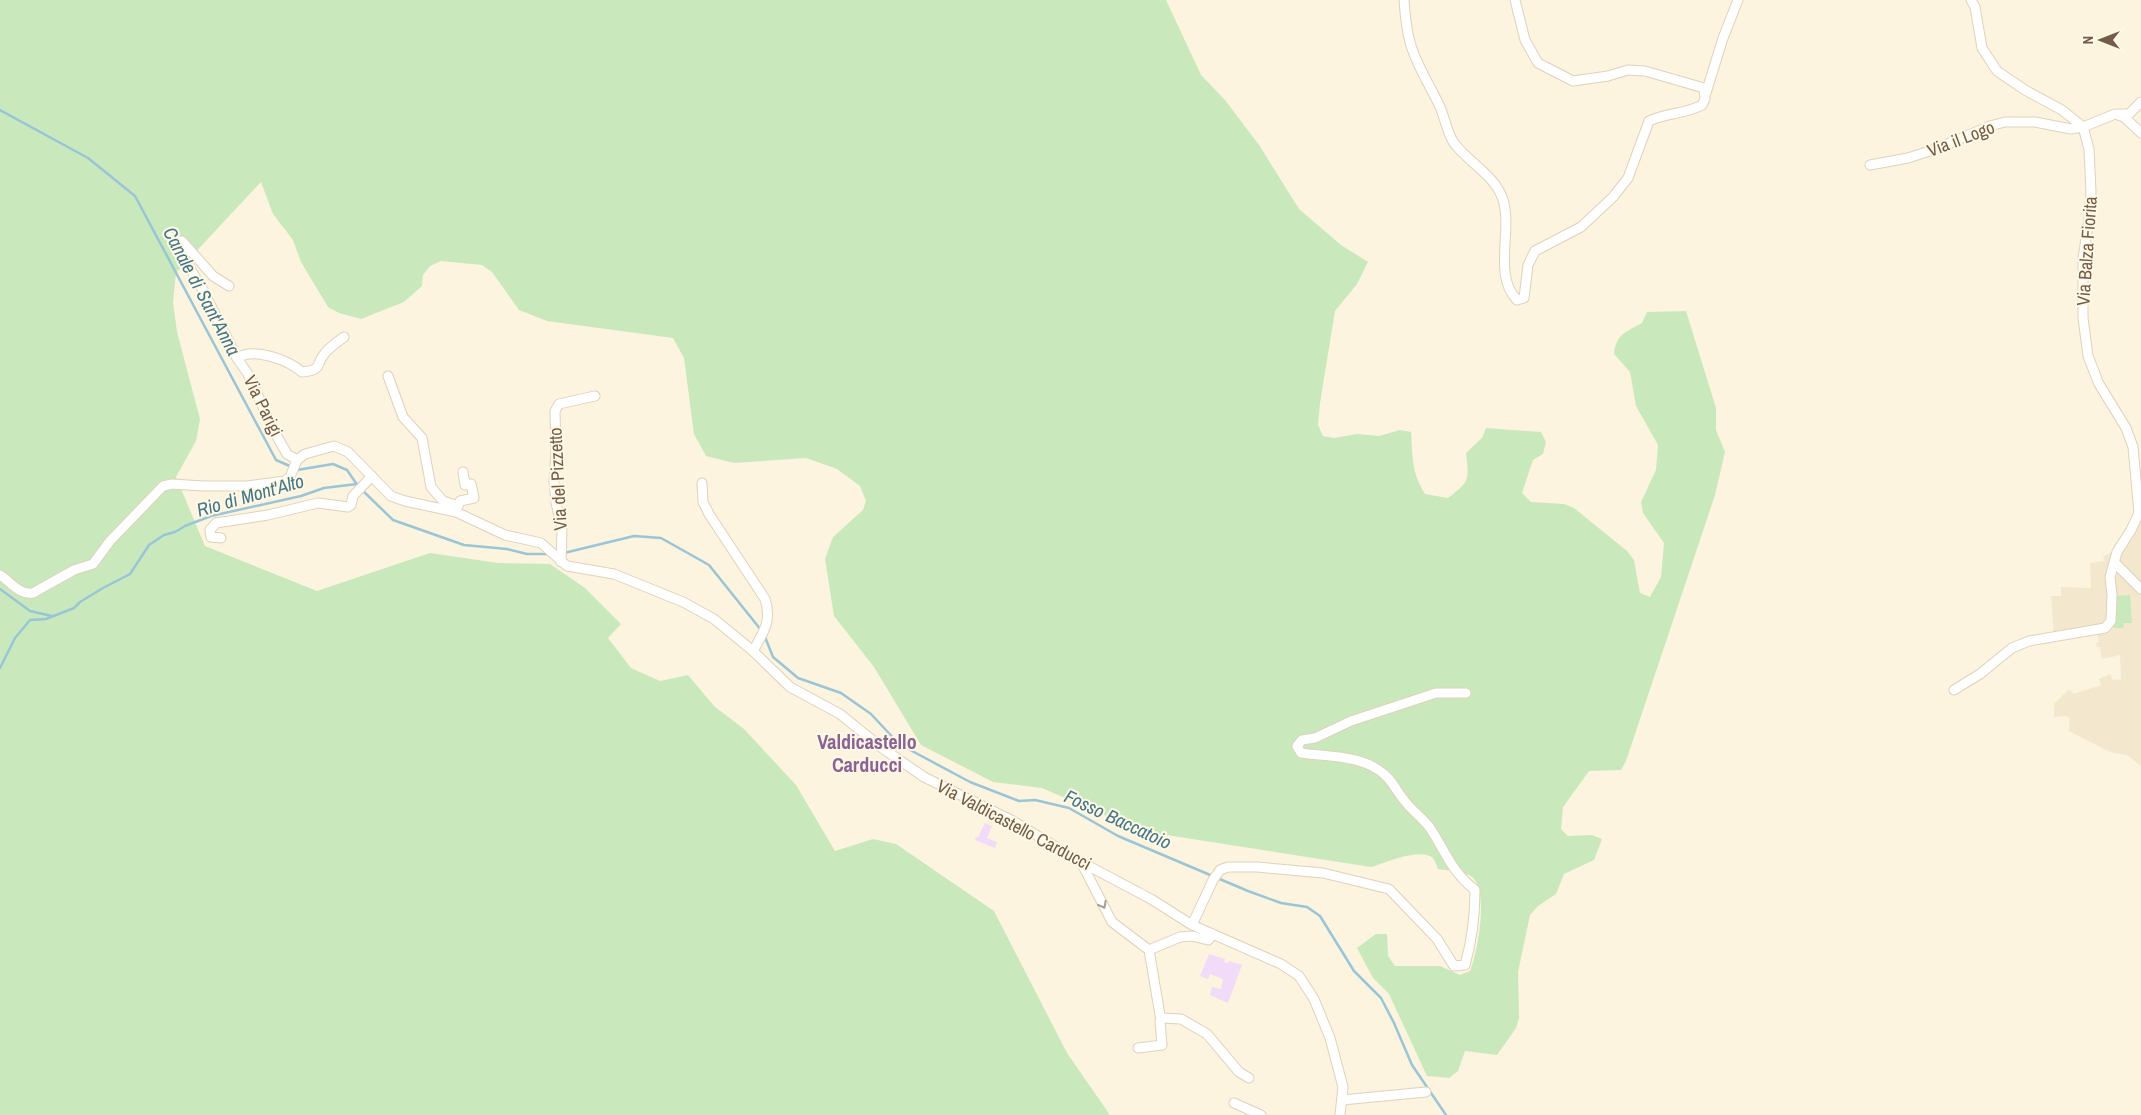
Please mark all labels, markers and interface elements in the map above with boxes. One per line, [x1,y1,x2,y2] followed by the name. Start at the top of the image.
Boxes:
[2076,15,2126,65] north arrow
[2079,36,2097,44] text: N
[1924,114,1998,163] street label: Via il Logo
[2070,195,2103,307] street label: Via Balza Fiorita
[157,222,247,360] water label: Canale di Sant'Anna
[238,371,289,441] street label: Via Parigi
[542,427,573,531] street label: Via del Pizzetto
[193,467,307,523] water label: Rio di Mont'Alto
[817,728,917,778] district label: Valdicastello Carducci
[933,773,1096,876] street label: Via Valdicastello Carducci
[1060,783,1176,855] water label: Fosso Baccatoio
[1097,900,1107,909] one-way arrow

